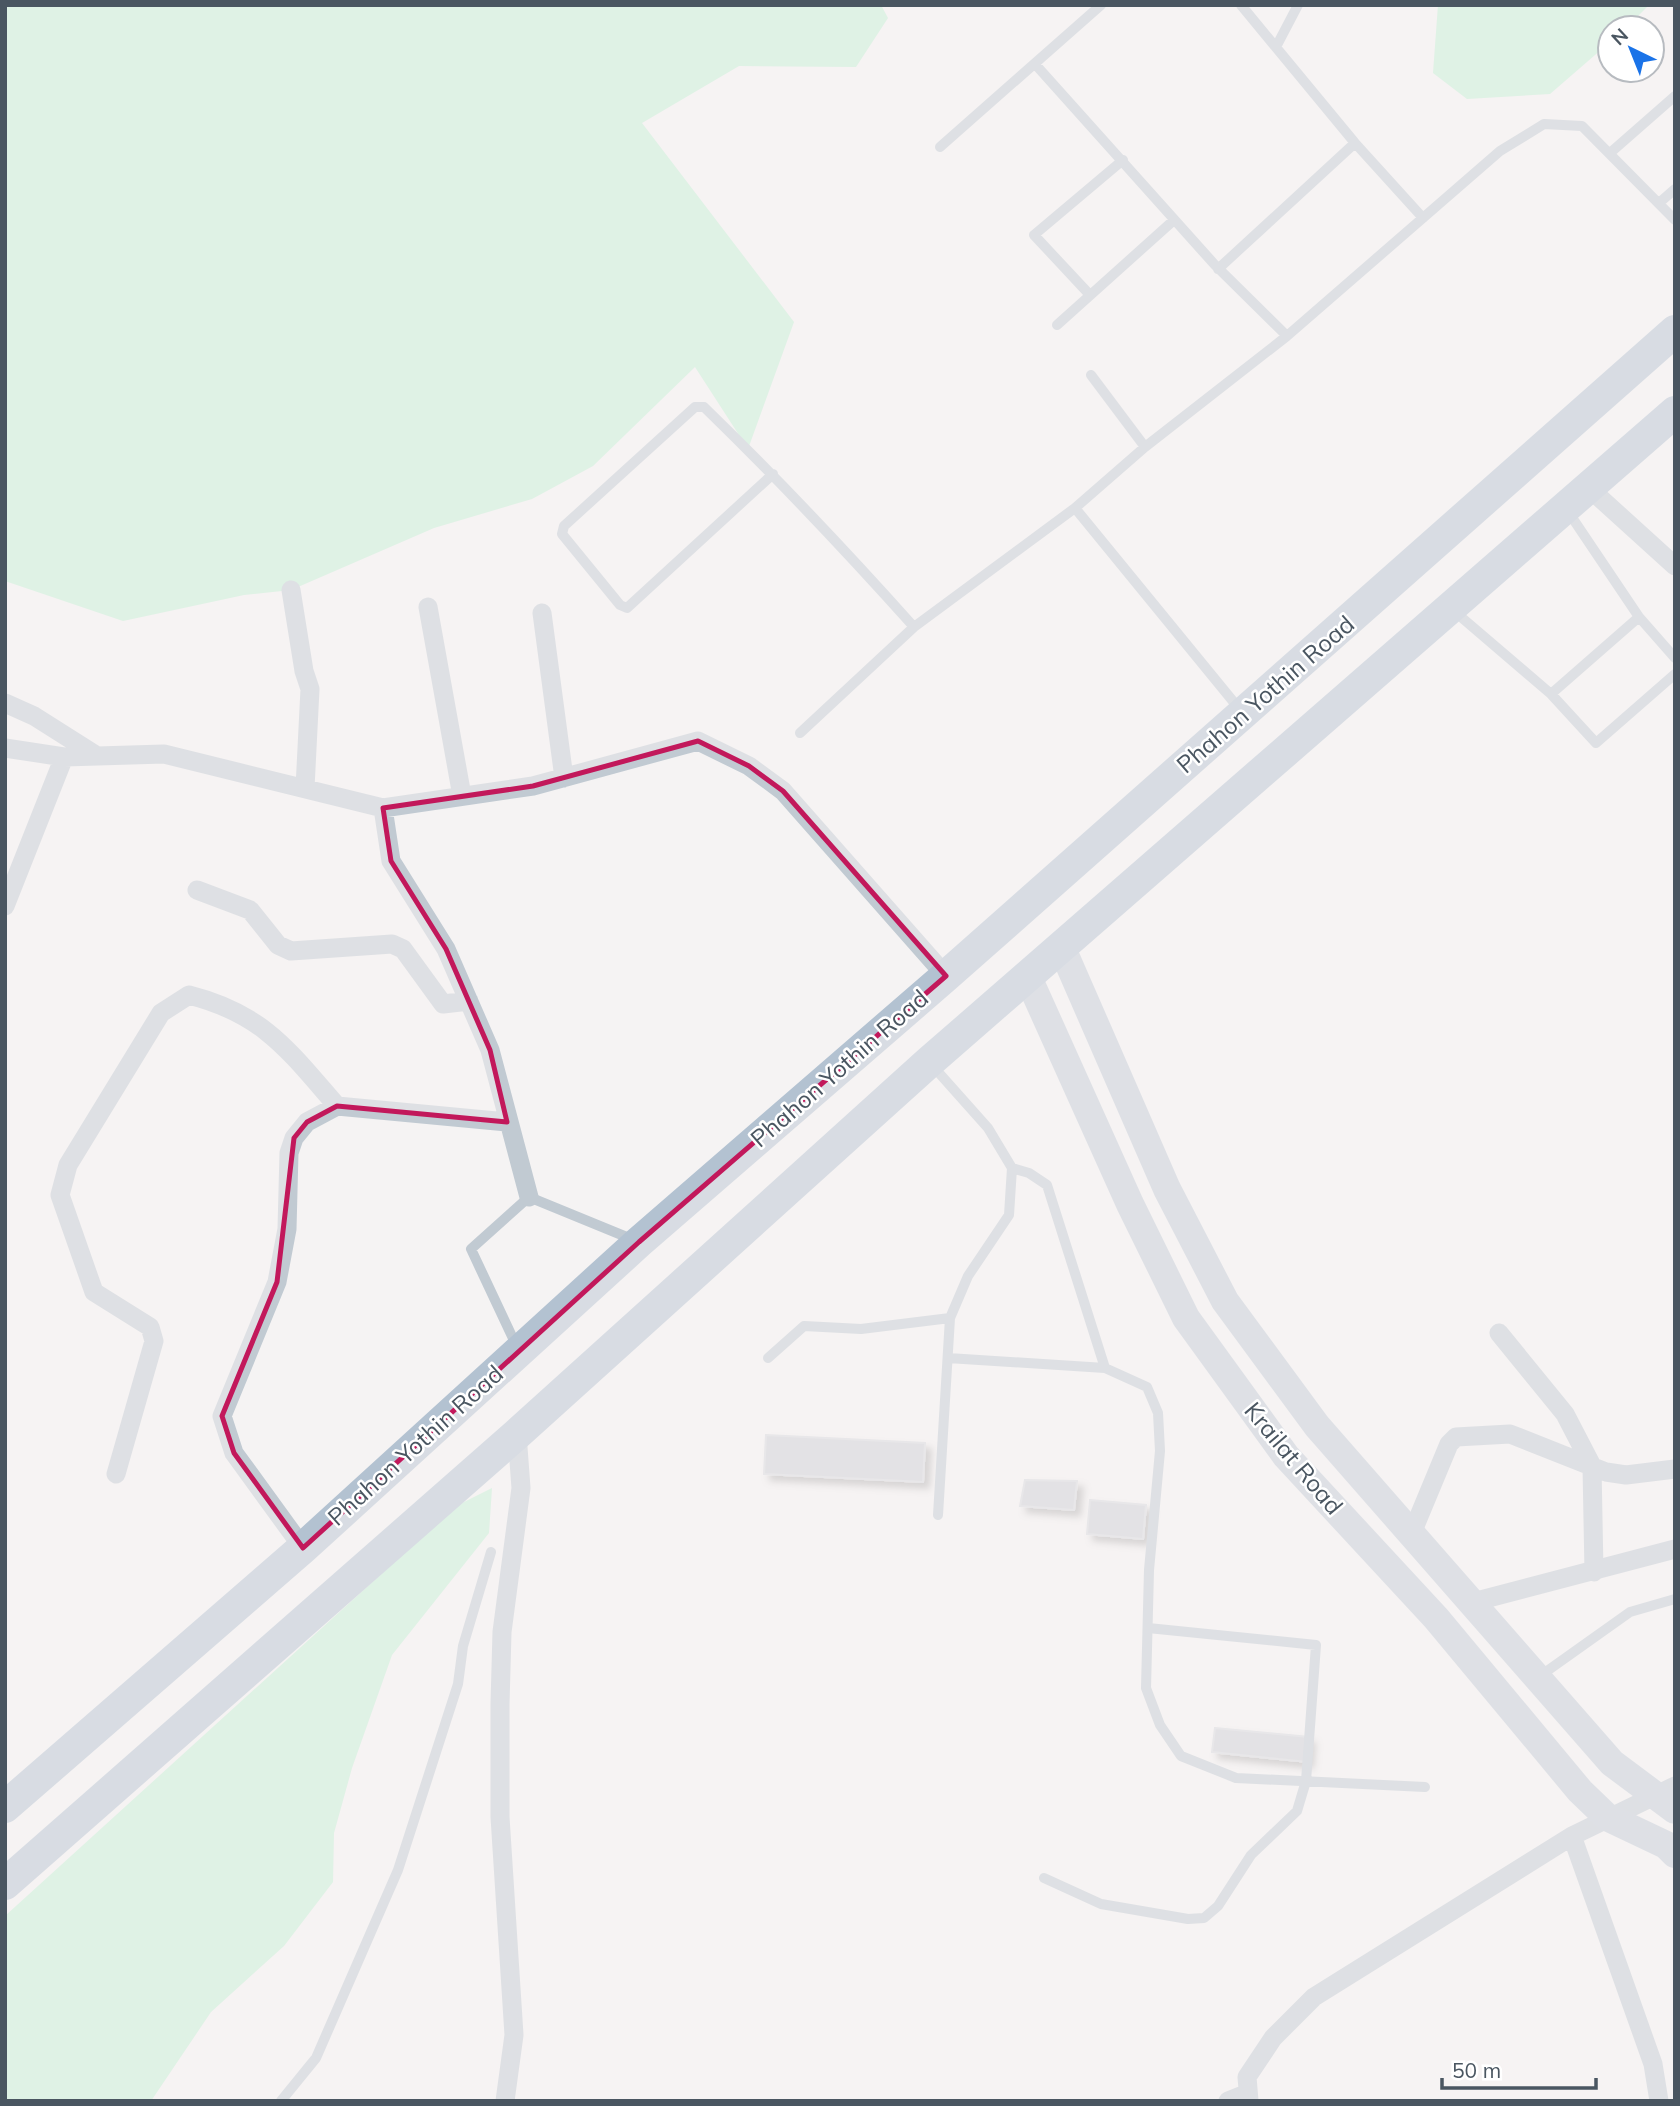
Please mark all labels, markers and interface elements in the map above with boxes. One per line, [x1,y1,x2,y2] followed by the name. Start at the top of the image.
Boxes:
[1596,14,1666,84] north arrow
[1606,23,1633,50] text: N
[1170,609,1360,779] street label: Phahon Yothin Road
[744,983,934,1153] street label: Phahon Yothin Road
[321,1358,509,1532] street label: Phahon Yothin Road
[1238,1396,1350,1520] street label: Krailat Road
[1442,2046,1596,2090] scale bar
[1452,2057,1501,2083] text: 50 m

